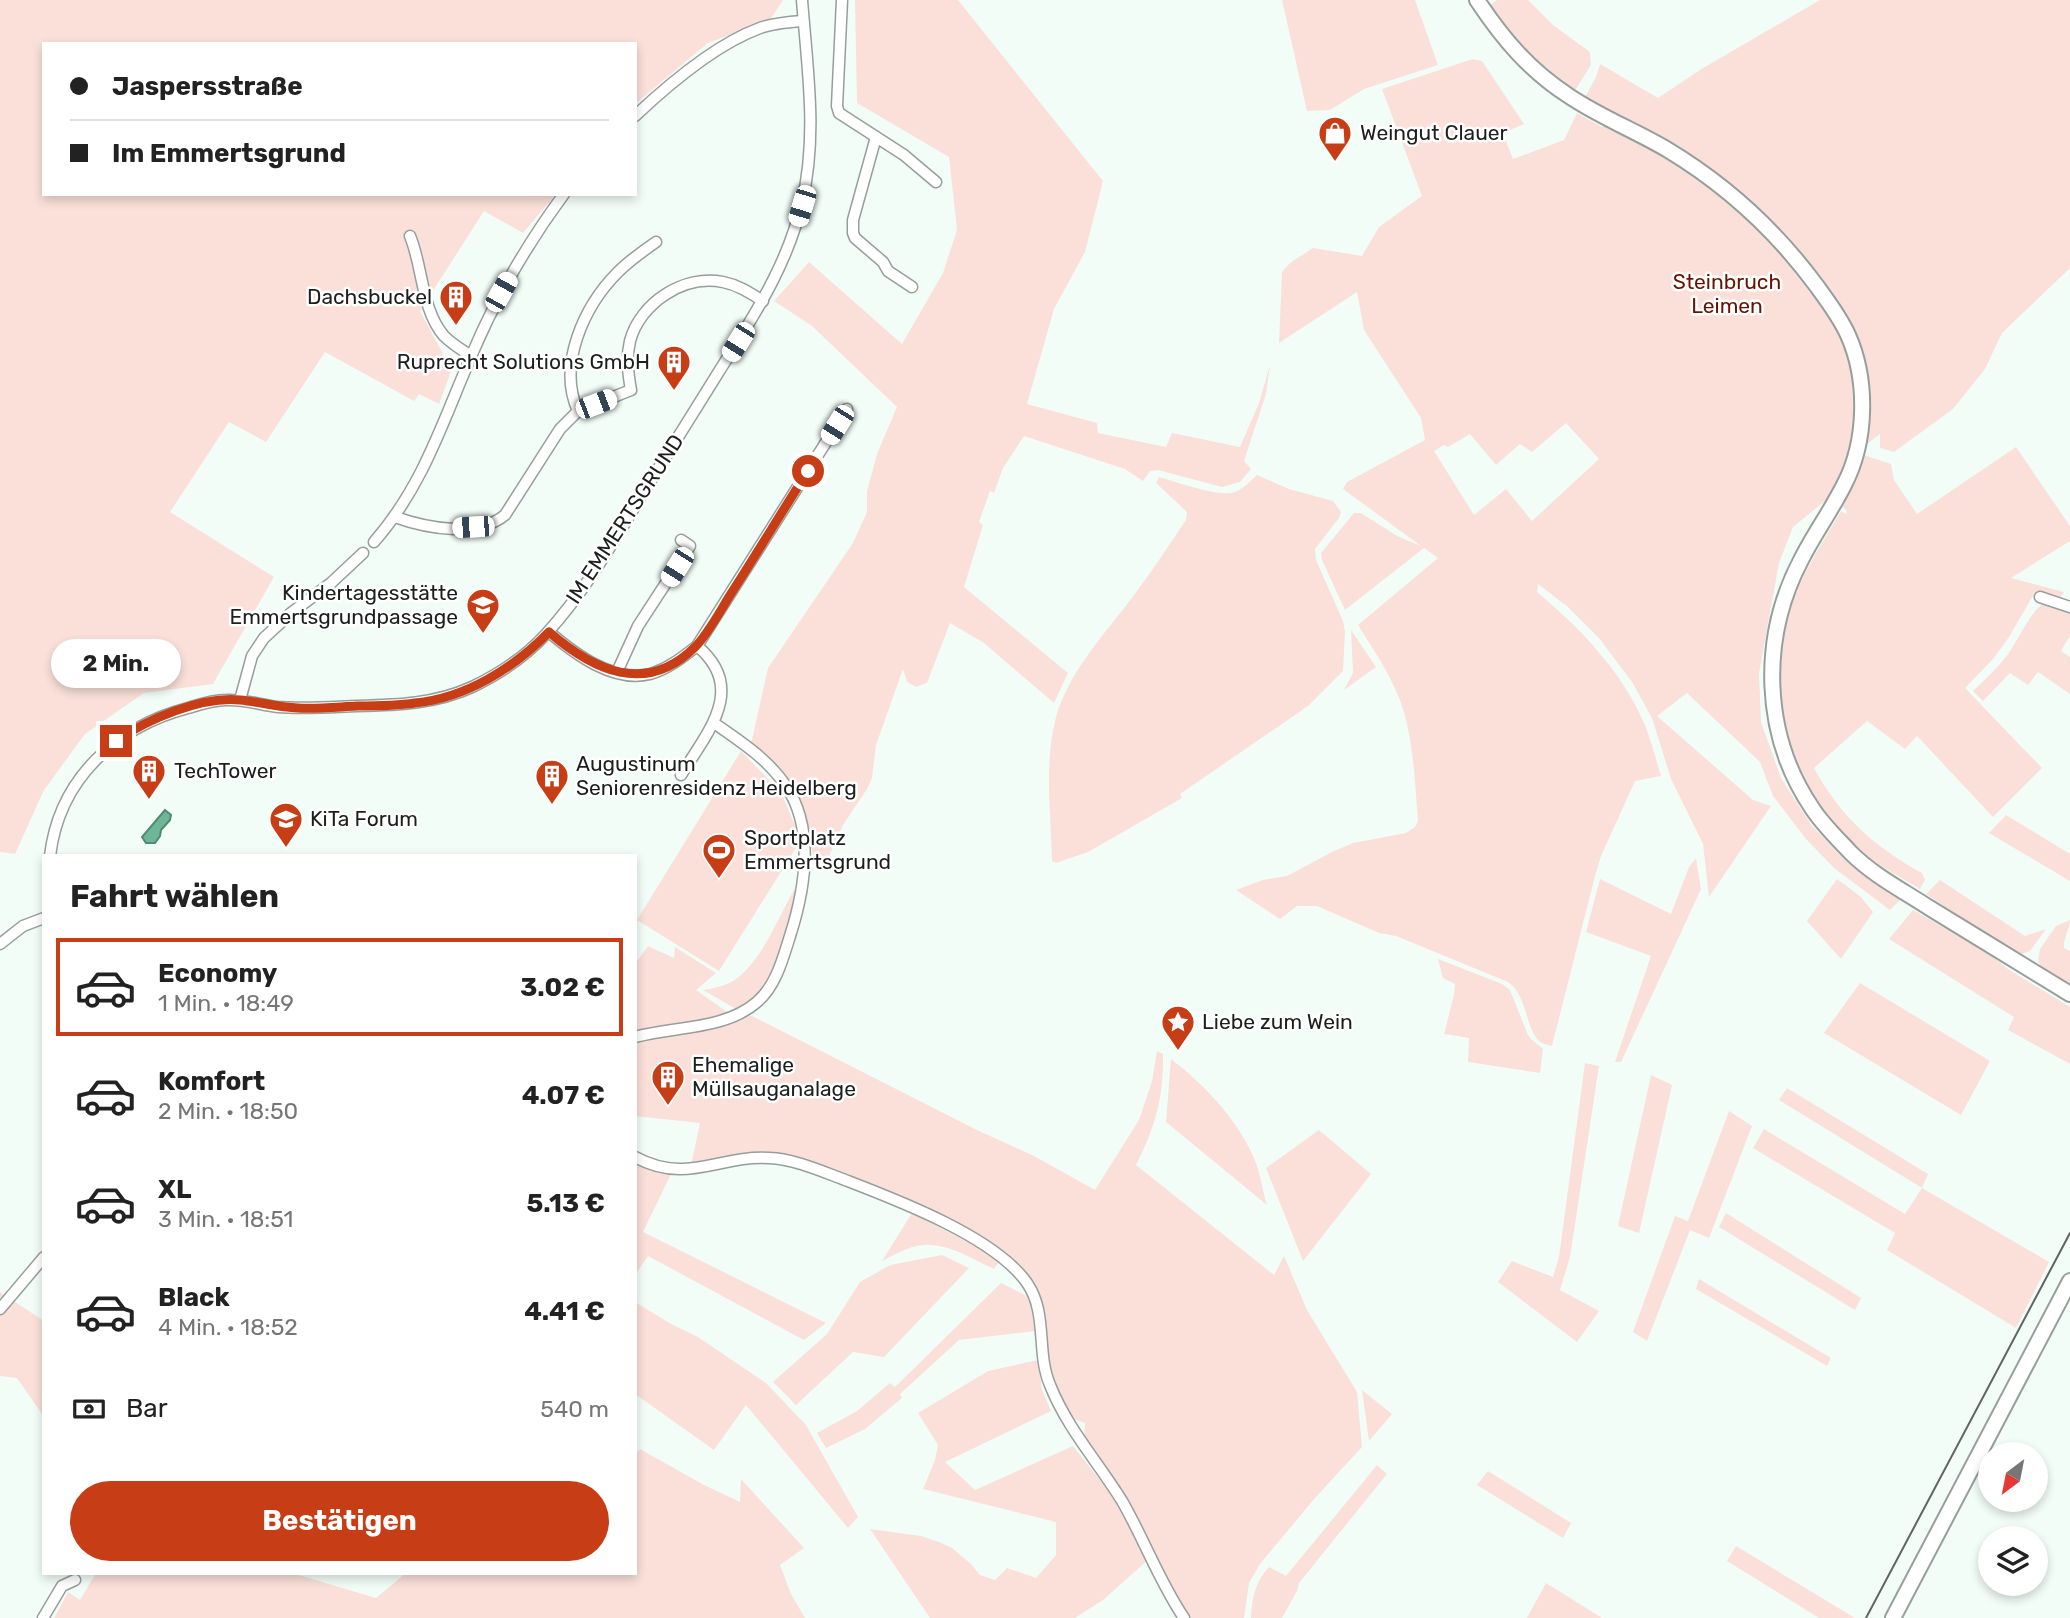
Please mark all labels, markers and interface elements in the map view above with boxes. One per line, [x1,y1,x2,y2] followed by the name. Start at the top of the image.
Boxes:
[112,71,303,102] text: Jaspersstraße
[1316,114,1354,163] shop icon: Weingut Clauer
[1360,120,1508,145] place label: Weingut Clauer
[112,138,346,169] text: Im Emmertsgrund
[786,183,819,229] car
[482,269,521,315] car
[1673,269,1781,318] park label: Steinbruch Leimen
[437,278,475,327] building icon: Dachsbuckel
[307,284,432,309] place label: Dachsbuckel
[718,319,759,365] car
[655,343,693,392] building icon: Ruprecht Solutions GmbH
[397,349,650,374] place label: Ruprecht Solutions GmbH
[573,387,620,421] car
[817,402,858,448] car
[560,429,689,608] street label: IM EMMERTSGRUND
[792,455,824,487] route start
[452,515,495,539] car
[657,544,698,590] car
[229,580,458,629] place label: Kindertagesstätte Emmertsgrundpassage
[464,586,502,635] school or university icon: Kindertagesstätte Emmertsgrundpassage
[51,640,181,688] callout: 2 Min.
[83,649,149,677] text: 2 Min.
[100,725,132,757] route end
[576,751,857,800] place label: Augustinum Seniorenresidenz Heidelberg
[130,752,168,801] building icon: TechTower
[533,757,571,806] building icon: Augustinum Seniorenresidenz Heidelberg
[174,758,276,783] place label: TechTower
[267,800,305,849] school or university icon: KiTa Forum
[310,806,418,831] place label: KiTa Forum
[744,825,891,874] place label: Sportplatz Emmertsgrund
[700,831,738,880] sports icon: Sportplatz Emmertsgrund
[70,877,279,915] text: Fahrt wählen
[74,956,137,1019] icon: car
[158,958,277,989] text: Economy
[520,972,605,1003] text: 3.02 €
[158,989,294,1017] text: 1 Min. · 18:49
[1159,1003,1197,1052] place icon: Liebe zum Wein
[1202,1009,1353,1034] place label: Liebe zum Wein
[692,1052,856,1101] place label: Ehemalige Müllsauganalage
[649,1058,687,1107] building icon: Ehemalige Müllsauganalage
[74,1064,137,1127] icon: car
[158,1066,265,1097] text: Komfort
[522,1080,605,1111] text: 4.07 €
[158,1097,298,1125] text: 2 Min. · 18:50
[74,1172,137,1235] icon: car
[158,1174,191,1205] text: XL
[527,1188,605,1219] text: 5.13 €
[158,1205,293,1233] text: 3 Min. · 18:51
[74,1280,137,1343] icon: car
[158,1282,230,1313] text: Black
[524,1296,605,1327] text: 4.41 €
[158,1313,298,1341] text: 4 Min. · 18:52
[70,1390,108,1428] icon: cash
[126,1393,168,1424] text: Bar
[540,1395,609,1423] text: 540 m
[1978,1442,2048,1512] north arrow
[1978,1442,2048,1596] map controls
[70,1481,609,1561] button: Bestätigen
[1978,1526,2048,1596] button: layers

